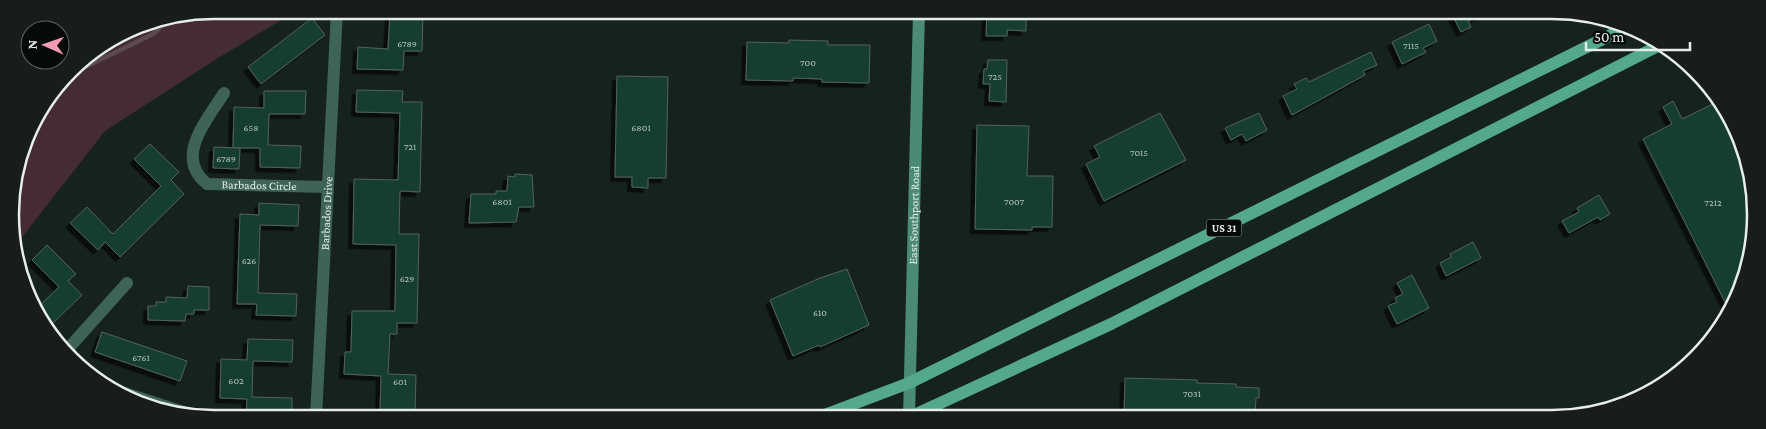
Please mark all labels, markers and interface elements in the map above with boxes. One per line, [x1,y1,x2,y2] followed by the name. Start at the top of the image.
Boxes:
[20,20,70,70] north arrow
[1586,20,1690,52] scale bar
[1594,29,1624,45] text: 50 m
[397,38,417,49] house number: 6789
[24,39,40,50] text: N
[1403,40,1419,51] house number: 7115
[800,57,816,68] house number: 700
[988,71,1002,82] house number: 725
[243,122,259,133] house number: 658
[631,122,651,133] house number: 6801
[404,141,416,152] house number: 721
[1130,147,1148,158] house number: 7015
[216,153,236,164] house number: 6789
[906,165,922,264] street label: East Southport Road
[318,176,335,250] street label: Barbados Drive
[221,177,297,193] street label: Barbados Circle
[492,196,512,207] house number: 6801
[1004,196,1024,207] house number: 7007
[1704,197,1722,208] house number: 7212
[1206,220,1242,237] road number: US 31
[242,255,256,266] house number: 626
[400,273,414,284] house number: 629
[813,307,827,318] house number: 610
[132,352,150,363] house number: 6761
[228,375,244,386] house number: 602
[393,376,407,387] house number: 601
[1183,388,1201,399] house number: 7031

